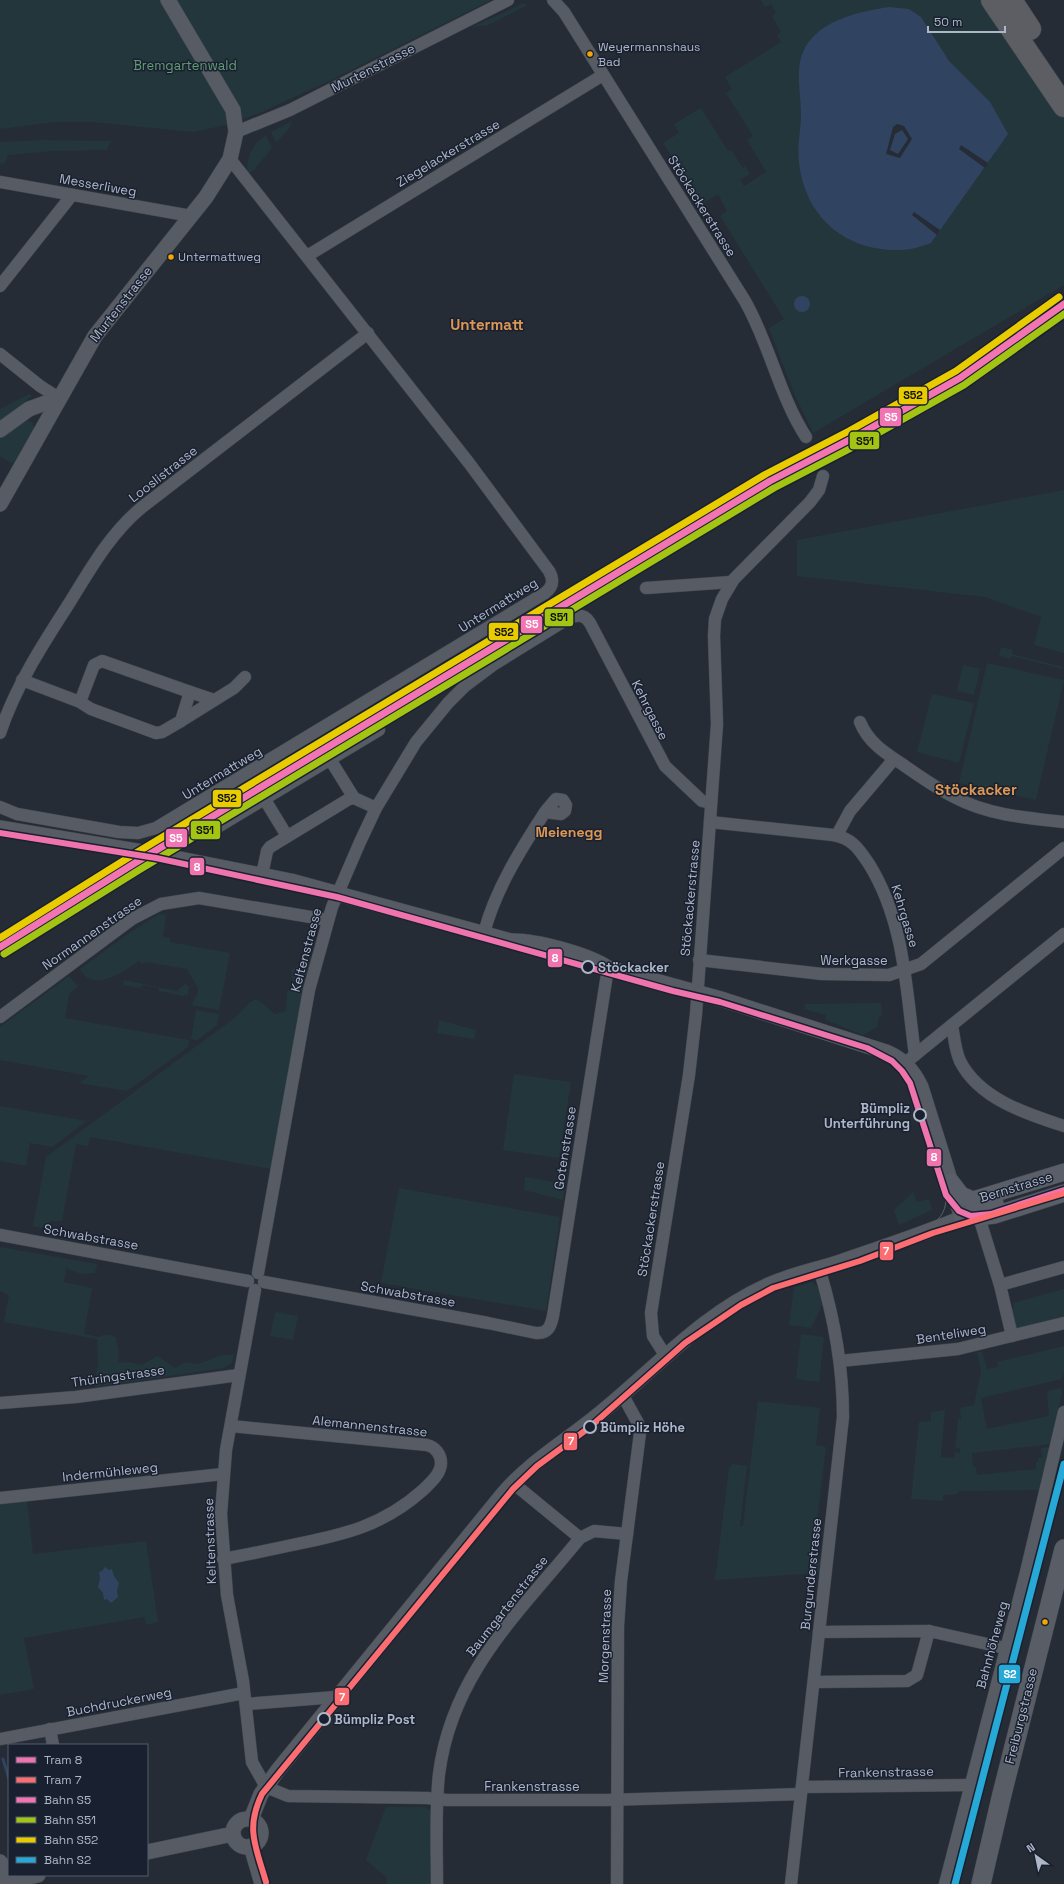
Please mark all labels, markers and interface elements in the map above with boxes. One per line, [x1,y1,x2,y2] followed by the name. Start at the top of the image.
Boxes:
[928,8,1005,34] scale bar
[934,14,962,30] text: 50 m
[598,39,700,70] place label: Weyermannshaus Bad
[328,40,418,96] street label: Murtenstrasse
[585,49,595,59] marker: Weyermannshaus Bad
[133,57,237,74] park label: Bremgartenwald
[393,115,503,191] street label: Ziegelackerstrasse
[664,152,740,260] street label: Stöckackerstrasse
[58,170,138,200] street label: Messerliweg
[178,249,261,265] place label: Untermattweg
[166,252,176,262] marker: Untermattweg
[86,263,156,345] street label: Murtenstrasse
[450,315,524,334] district label: Untermatt
[898,386,928,405] line badge: S52
[903,388,923,402] text: S52
[879,407,902,427] line badge: S5
[884,410,898,424] text: S5
[849,431,880,450] line badge: S51
[856,434,874,448] text: S51
[125,442,201,506] street label: Looslistrasse
[455,574,541,636] street label: Untermattweg
[544,608,574,627] line badge: S51
[550,610,568,624] text: S51
[520,615,543,634] line badge: S5
[525,617,539,631] text: S5
[488,622,519,641] line badge: S52
[494,625,514,639] text: S52
[628,677,672,743] street label: Kehrgasse
[179,743,265,803] street label: Untermattweg
[935,780,1017,799] district label: Stöckacker
[212,789,242,808] line badge: S52
[217,791,237,805] text: S52
[190,820,221,840] line badge: S51
[196,823,214,837] text: S51
[536,823,602,841] district label: Meienegg
[165,828,188,848] line badge: S5
[169,831,183,845] text: S5
[676,839,704,957] street label: Stöckackerstrasse
[189,857,205,876] line badge: 8
[194,860,201,874] text: 8
[887,882,923,950] street label: Kehrgasse
[39,892,145,974] street label: Normannenstrasse
[287,906,325,994] street label: Keltenstrasse
[547,948,563,968] line badge: 8
[552,951,559,965] text: 8
[820,952,888,969] street label: Werkgasse
[598,959,669,976] place label: Stöckacker
[581,960,595,974] marker: Stöckacker
[824,1100,910,1132] place label: Bümpliz Unterführung
[550,1105,580,1191] street label: Gotenstrasse
[913,1108,927,1122] marker: Bümpliz Unterführung
[926,1148,942,1167] line badge: 8
[931,1150,938,1164] text: 8
[633,1160,669,1278] street label: Stöckackerstrasse
[977,1168,1055,1206] street label: Bernstrasse
[42,1220,140,1254] street label: Schwabstrasse
[879,1241,894,1261] line badge: 7
[883,1244,889,1258] text: 7
[359,1277,457,1311] street label: Schwabstrasse
[915,1320,987,1348] street label: Benteliweg
[70,1361,166,1391] street label: Thüringstrasse
[312,1412,428,1440] street label: Alemannenstrasse
[600,1419,685,1436] place label: Bümpliz Höhe
[583,1420,597,1434] marker: Bümpliz Höhe
[563,1432,578,1451] line badge: 7
[568,1434,574,1448] text: 7
[61,1459,159,1485] street label: Indermühleweg
[200,1498,220,1584] street label: Keltenstrasse
[797,1517,825,1631] street label: Burgunderstrasse
[462,1552,552,1660] street label: Baumgartenstrasse
[595,1589,615,1683] street label: Morgenstrasse
[972,1599,1012,1691] street label: Bahnhöheweg
[1040,1617,1050,1627] unlabelled marker
[998,1664,1021,1684] line badge: S2
[1001,1666,1041,1766] street label: Freiburgstrasse
[1003,1667,1017,1681] text: S2
[65,1683,173,1721] street label: Buchdruckerweg
[334,1687,350,1706] line badge: 7
[339,1690,345,1704] text: 7
[334,1711,415,1728] place label: Bümpliz Post
[317,1712,331,1726] marker: Bümpliz Post
[8,1744,148,1876] legend
[44,1752,82,1768] text: Tram 8
[838,1763,934,1781] street label: Frankenstrasse
[44,1772,82,1788] text: Tram 7
[484,1778,580,1795] street label: Frankenstrasse
[44,1792,91,1808] text: Bahn S5
[44,1812,96,1828] text: Bahn S51
[44,1832,98,1848] text: Bahn S52
[1016,1836,1056,1876] north arrow
[1024,1840,1037,1855] text: N
[44,1852,91,1868] text: Bahn S2

